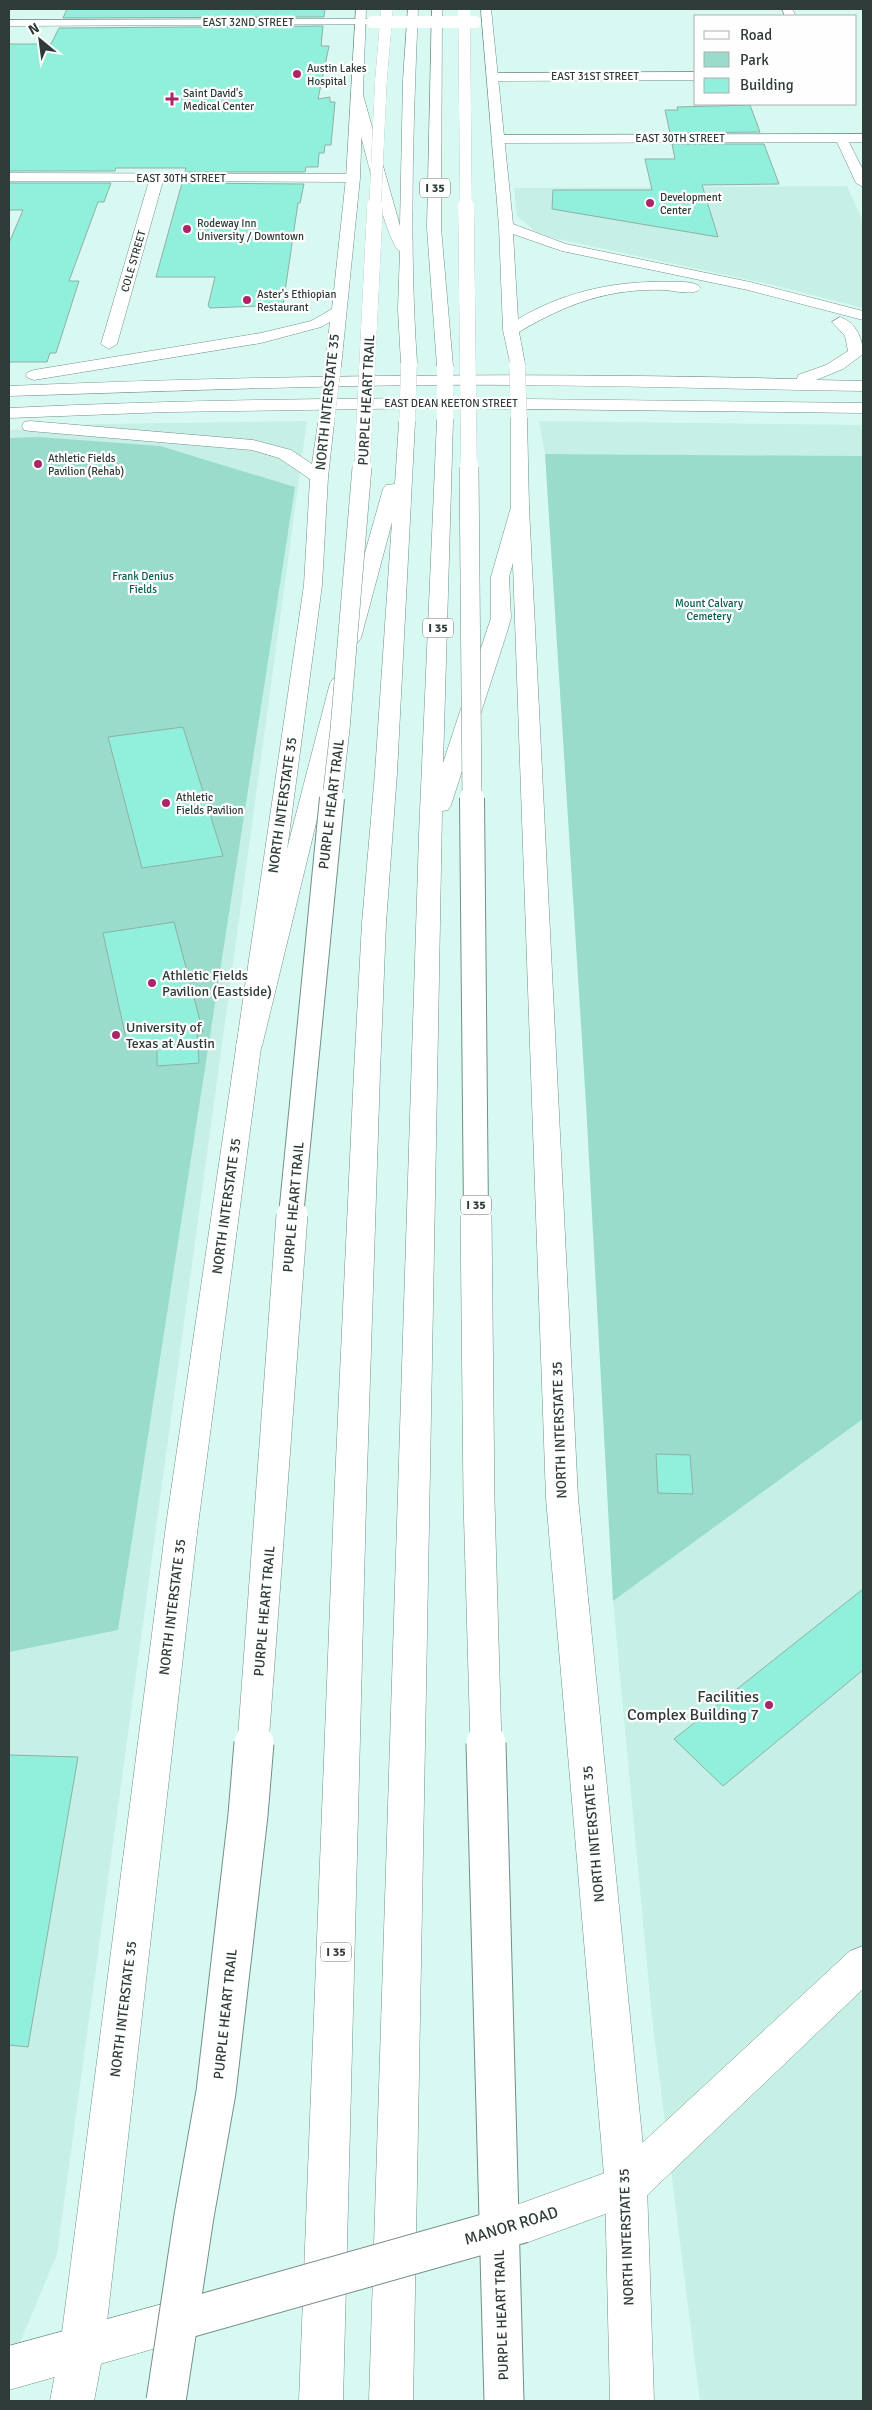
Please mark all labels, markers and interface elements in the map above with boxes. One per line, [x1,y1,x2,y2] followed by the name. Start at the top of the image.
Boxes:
[15,15,65,65] north arrow
[694,15,857,105] legend
[202,16,294,29] street label: EAST 32ND STREET
[26,19,42,39] text: N
[740,26,772,44] text: Road
[740,51,769,69] text: Park
[307,62,367,88] place label: Austin Lakes Hospital
[291,68,303,80] marker: Austin Lakes Hospital
[551,70,640,83] street label: EAST 31ST STREET
[740,76,794,94] text: Building
[183,87,254,113] place label: Saint David's Medical Center
[165,92,179,106] marker: Saint David's Medical Center
[635,132,725,145] street label: EAST 30TH STREET
[136,172,226,185] street label: EAST 30TH STREET
[420,178,450,198] road number: I 35
[660,191,722,217] place label: Development Center
[644,197,656,209] marker: Development Center
[197,217,304,243] place label: Rodeway Inn University / Downtown
[181,223,193,235] marker: Rodeway Inn University / Downtown
[118,228,149,294] street label: COLE STREET
[257,288,336,314] place label: Aster's Ethiopian Restaurant
[241,294,253,306] marker: Aster's Ethiopian Restaurant
[312,333,343,471] street label: NORTH INTERSTATE 35
[355,334,378,466] street label: PURPLE HEART TRAIL
[384,397,518,410] street label: EAST DEAN KEETON STREET
[48,452,124,478] place label: Athletic Fields Pavilion (Rehab)
[32,458,44,470] marker: Athletic Fields Pavilion (Rehab)
[112,570,174,596] park label: Frank Denius Fields
[675,597,744,623] park label: Mount Calvary Cemetery
[423,618,453,638] road number: I 35
[265,736,300,874] street label: NORTH INTERSTATE 35
[315,738,348,870] street label: PURPLE HEART TRAIL
[176,791,244,817] place label: Athletic Fields Pavilion
[160,797,172,809] marker: Athletic Fields Pavilion
[162,967,272,1000] place label: Athletic Fields Pavilion (Eastside)
[146,977,158,989] marker: Athletic Fields Pavilion (Eastside)
[126,1019,215,1052] place label: University of Texas at Austin
[110,1029,122,1041] marker: University of Texas at Austin
[209,1137,244,1275] street label: NORTH INTERSTATE 35
[279,1141,308,1273] street label: PURPLE HEART TRAIL
[461,1196,491,1214] road number: I 35
[549,1361,570,1499] street label: NORTH INTERSTATE 35
[156,1538,189,1676] street label: NORTH INTERSTATE 35
[250,1545,279,1677] street label: PURPLE HEART TRAIL
[627,1687,759,1725] place label: Facilities Complex Building 7
[763,1699,775,1711] marker: Facilities Complex Building 7
[579,1765,608,1903] street label: NORTH INTERSTATE 35
[107,1940,140,2078] street label: NORTH INTERSTATE 35
[321,1942,351,1961] road number: I 35
[210,1948,241,2080] street label: PURPLE HEART TRAIL
[616,2168,637,2306] street label: NORTH INTERSTATE 35
[462,2202,561,2250] street label: MANOR ROAD
[491,2249,512,2381] street label: PURPLE HEART TRAIL

